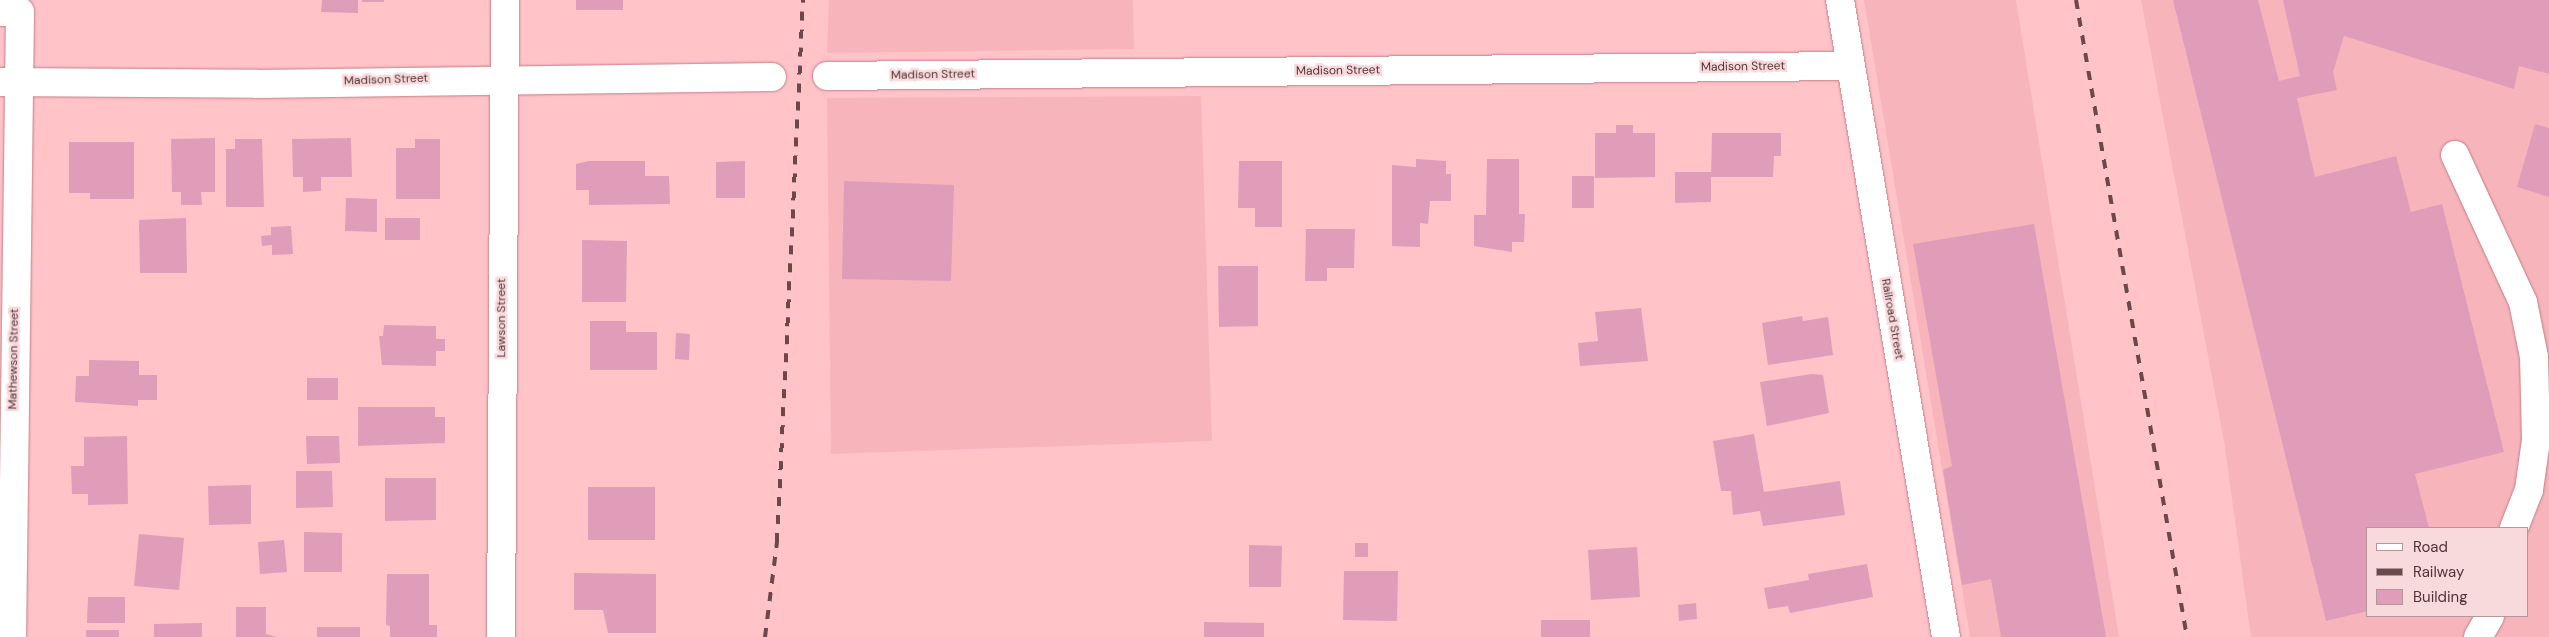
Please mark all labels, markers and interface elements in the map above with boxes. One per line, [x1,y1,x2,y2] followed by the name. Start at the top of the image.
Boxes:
[1701,59,1785,75] street label: Madison Street
[1296,63,1380,79] street label: Madison Street
[891,67,975,83] street label: Madison Street
[344,71,428,89] street label: Madison Street
[495,278,509,358] street label: Lawson Street
[1878,278,1906,360] street label: Railroad Street
[6,308,22,410] street label: Mathewson Street
[2366,527,2529,617] legend
[2413,537,2448,557] text: Road
[2413,562,2464,582] text: Railway
[2413,587,2468,607] text: Building

